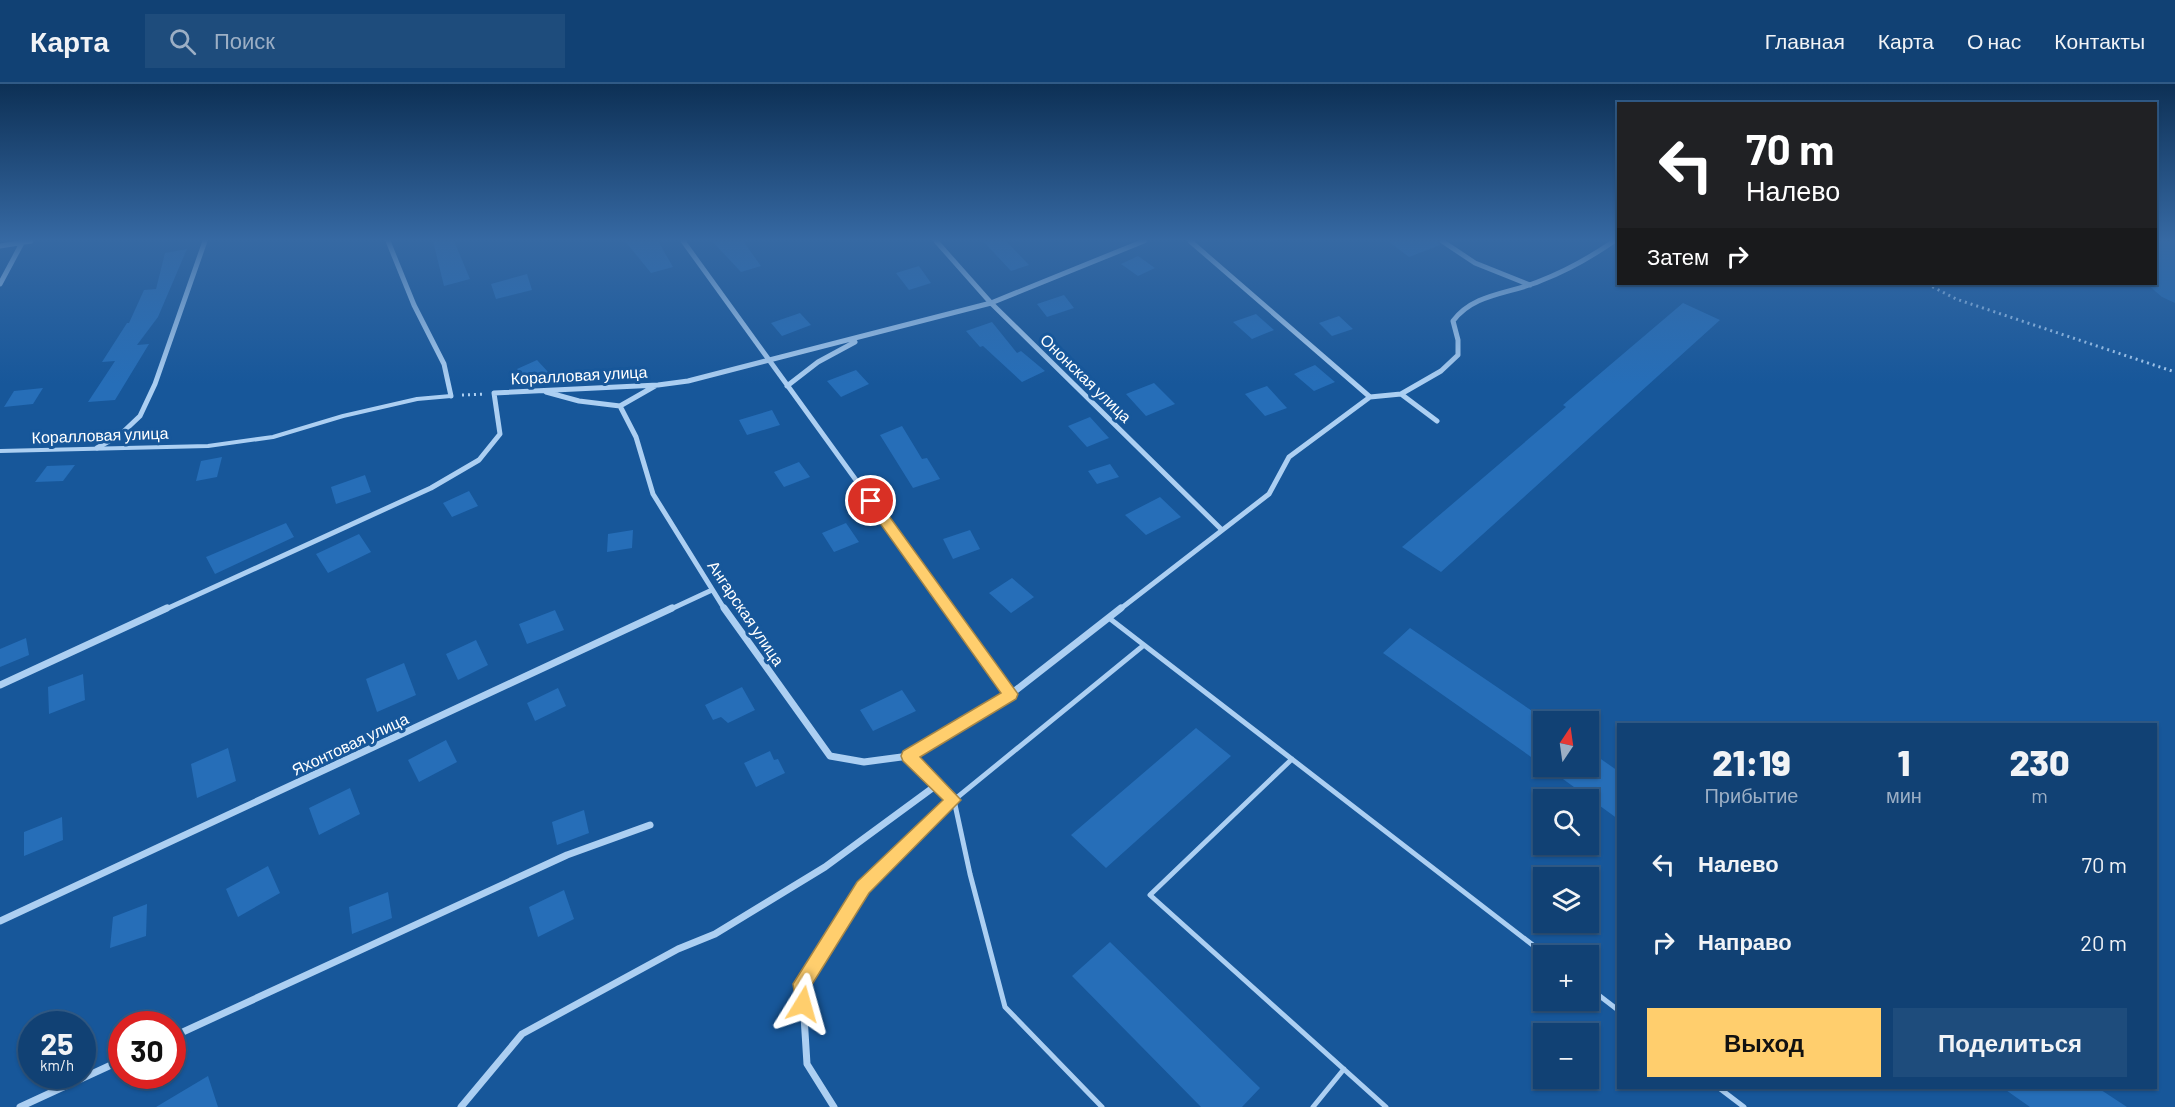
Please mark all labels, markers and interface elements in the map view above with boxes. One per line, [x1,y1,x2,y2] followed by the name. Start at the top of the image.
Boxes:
[145,14,565,68] search box
[30,24,109,58] text: Карта
[166,25,199,58] icon: search
[214,27,275,53] text: Поиск
[1765,28,1845,53] text: Главная
[1878,28,1934,53] text: Карта
[1967,28,2021,53] text: О нас
[2054,28,2145,53] text: Контакты
[1746,123,1834,173] text: 70 m
[1647,126,1725,204] icon: left
[1746,174,1840,206] text: Налево
[1721,240,1754,273] icon: right
[1647,243,1709,269] text: Затем
[1037,329,1136,426] street label: Ононская улица
[510,361,648,388] street label: Коралловая улица
[31,423,169,446] street label: Коралловая улица
[845,475,896,526] pin
[854,484,887,517] icon: arrive
[704,556,789,669] street label: Ангарская улица
[289,708,411,779] street label: Яхонтовая улица
[1533,711,1599,777] north arrow
[1533,711,1599,1089] map controls
[1712,740,1791,783] text: 21:19
[1898,740,1910,783] text: 1
[2009,740,2070,783] text: 230
[1704,783,1798,807] text: Прибытие
[1886,783,1922,807] text: мин
[2031,783,2048,807] text: m
[1533,789,1599,855] button: search
[1647,848,1680,881] icon: left
[1698,850,1779,876] text: Налево
[2082,851,2127,877] text: 70 m
[1533,867,1599,933] button: layers
[1647,926,1680,959] icon: right
[1698,928,1792,954] text: Направо
[2080,929,2127,955] text: 20 m
[1533,945,1599,1011] button: +
[771,972,835,1036] position arrow
[1647,1008,1881,1077] button: Выход
[1893,1008,2127,1077] button: Поделиться
[108,1011,186,1089] speed limit sign: 30
[1533,1023,1599,1089] button: −
[41,1025,73,1061] text: 25
[40,1056,74,1074] text: km/h

